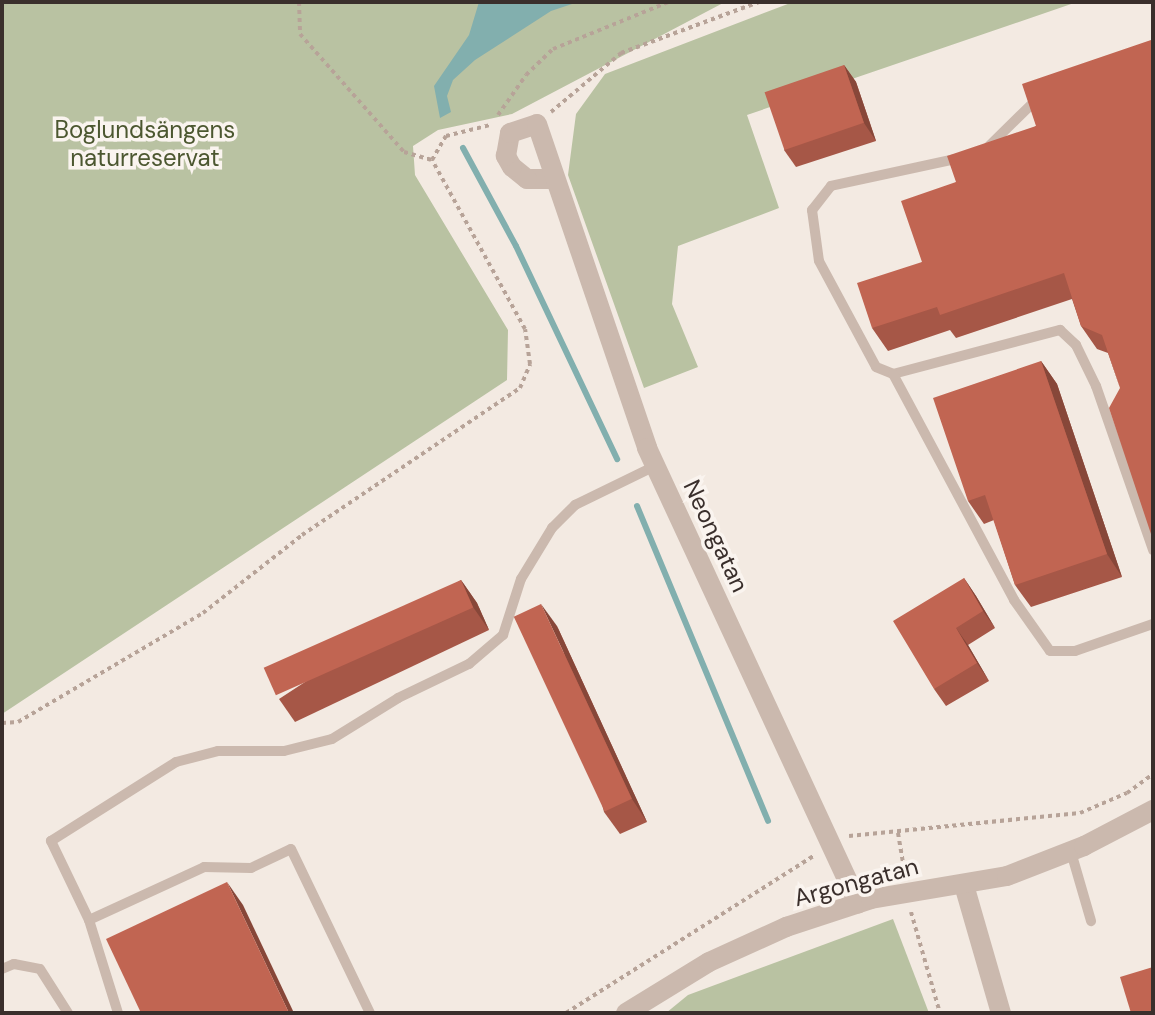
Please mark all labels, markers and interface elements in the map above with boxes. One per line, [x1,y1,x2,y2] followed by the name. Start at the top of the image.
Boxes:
[55,116,235,172] park label: Boglundsängens naturreservat
[677,475,755,597] street label: Neongatan
[791,852,921,912] street label: Argongatan

